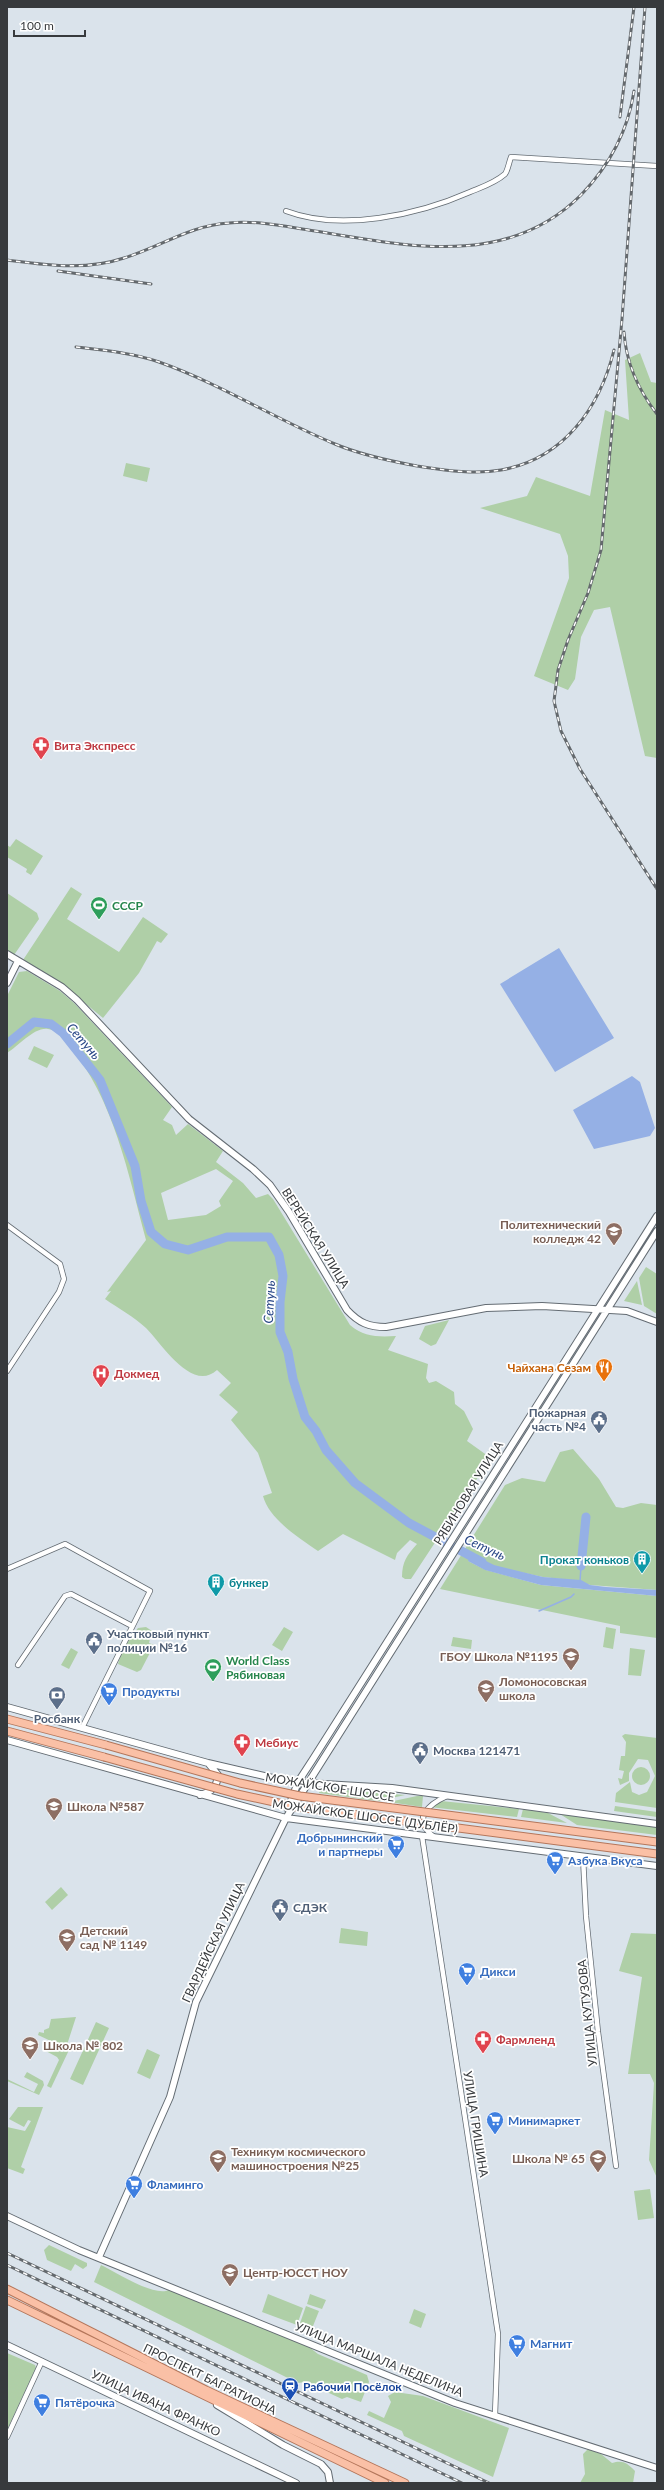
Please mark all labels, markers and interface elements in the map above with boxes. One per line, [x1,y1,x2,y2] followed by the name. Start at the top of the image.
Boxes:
[14,12,85,38] scale bar
[20,18,54,33] text: 100 m
[31,735,51,760] pharmacy icon: Вита Экспресс
[54,738,136,753] place label: Вита Экспресс
[89,895,109,920] sports icon: СССР
[112,898,143,913] place label: СССР
[64,1019,104,1063] water label: Сетунь
[279,1185,353,1292] street label: ВЕРЕЙСКАЯ УЛИЦА
[500,1217,601,1246] place label: Политехнический колледж 42
[604,1221,624,1246] school or university icon: Политехнический колледж 42
[260,1280,278,1324] water label: Сетунь
[594,1357,614,1382] restaurant icon: Чайхана Сезам
[507,1360,591,1375] place label: Чайхана Сезам
[91,1363,111,1388] hospital icon: Докмед
[114,1366,160,1381] place label: Докмед
[529,1405,586,1434] place label: Пожарная часть №4
[589,1409,609,1434] public building icon: Пожарная часть №4
[430,1438,506,1548] street label: РЯБИНОВАЯ УЛИЦА
[462,1531,508,1563] water label: Сетунь
[632,1549,652,1574] building icon: Прокат коньков
[540,1552,629,1567] place label: Прокат коньков
[206,1572,226,1597] building icon: бункер
[229,1575,269,1590] place label: бункер
[106,1626,210,1655] place label: Участковый пункт полиции №16
[84,1630,104,1655] public building icon: Участковый пункт полиции №16
[561,1646,581,1671] school or university icon: ГБОУ Школа №1195
[440,1649,558,1664] place label: ГБОУ Школа №1195
[226,1653,290,1682] place label: World Class Рябиновая
[203,1657,223,1682] sports icon: World Class Рябиновая
[498,1674,587,1703] place label: Ломоносовская школа
[476,1678,496,1703] school or university icon: Ломоносовская школа
[99,1681,119,1706] supermarket icon: Продукты
[122,1684,180,1699] place label: Продукты
[47,1685,67,1710] bank icon: Росбанк
[34,1711,81,1726] place label: Росбанк
[232,1732,252,1757] pharmacy icon: Мебиус
[255,1735,299,1750] place label: Мебиус
[410,1740,430,1765] public building icon: Москва 121471
[433,1743,520,1758] place label: Москва 121471
[264,1769,396,1805] street label: МОЖАЙСКОЕ ШОССЕ
[44,1796,64,1821] school or university icon: Школа №587
[271,1796,459,1836] street label: МОЖАЙСКОЕ ШОССЕ (ДУБЛЁР)
[67,1799,144,1814] place label: Школа №587
[297,1830,383,1859] place label: Добрынинский и партнеры
[386,1834,406,1859] supermarket icon: Добрынинский и партнеры
[545,1850,565,1875] supermarket icon: Азбука Вкуса
[567,1853,643,1868] place label: Азбука Вкуса
[178,1878,248,2005] street label: ГВАРДЕЙСКАЯ УЛИЦА
[270,1897,290,1922] public building icon: СДЭК
[293,1900,328,1915] place label: СДЭК
[80,1923,147,1952] place label: Детский сад № 1149
[57,1927,77,1952] school or university icon: Детский сад № 1149
[574,1958,600,2067] street label: УЛИЦА КУТУЗОВА
[457,1961,477,1986] supermarket icon: Дикси
[480,1964,516,1979] place label: Дикси
[473,2029,493,2054] pharmacy icon: Фармленд
[496,2032,555,2047] place label: Фармленд
[20,2035,40,2060] school or university icon: Школа № 802
[43,2038,123,2053] place label: Школа № 802
[460,2070,492,2179] street label: УЛИЦА ГРИШИНА
[485,2110,505,2135] supermarket icon: Минимаркет
[508,2113,581,2128] place label: Минимаркет
[231,2144,366,2173] place label: Техникум космического машиностроения №25
[208,2148,228,2173] school or university icon: Техникум космического машиностроения №25
[588,2148,608,2173] school or university icon: Школа № 65
[512,2151,585,2166] place label: Школа № 65
[124,2174,144,2199] supermarket icon: Фламинго
[147,2177,204,2192] place label: Фламинго
[220,2262,240,2287] school or university icon: Центр-ЮССТ НОУ
[243,2265,348,2280] place label: Центр-ЮССТ НОУ
[293,2318,466,2400] street label: УЛИЦА МАРШАЛА НЕДЕЛИНА
[507,2333,527,2358] supermarket icon: Магнит
[530,2336,573,2351] place label: Магнит
[141,2340,280,2418] street label: ПРОСПЕКТ БАГРАТИОНА
[89,2366,223,2440] street label: УЛИЦА ИВАНА ФРАНКО
[280,2376,300,2401] station icon: Рабочий Посёлок
[303,2379,402,2394] place label: Рабочий Посёлок
[32,2392,52,2417] supermarket icon: Пятёрочка
[55,2395,115,2410] place label: Пятёрочка

